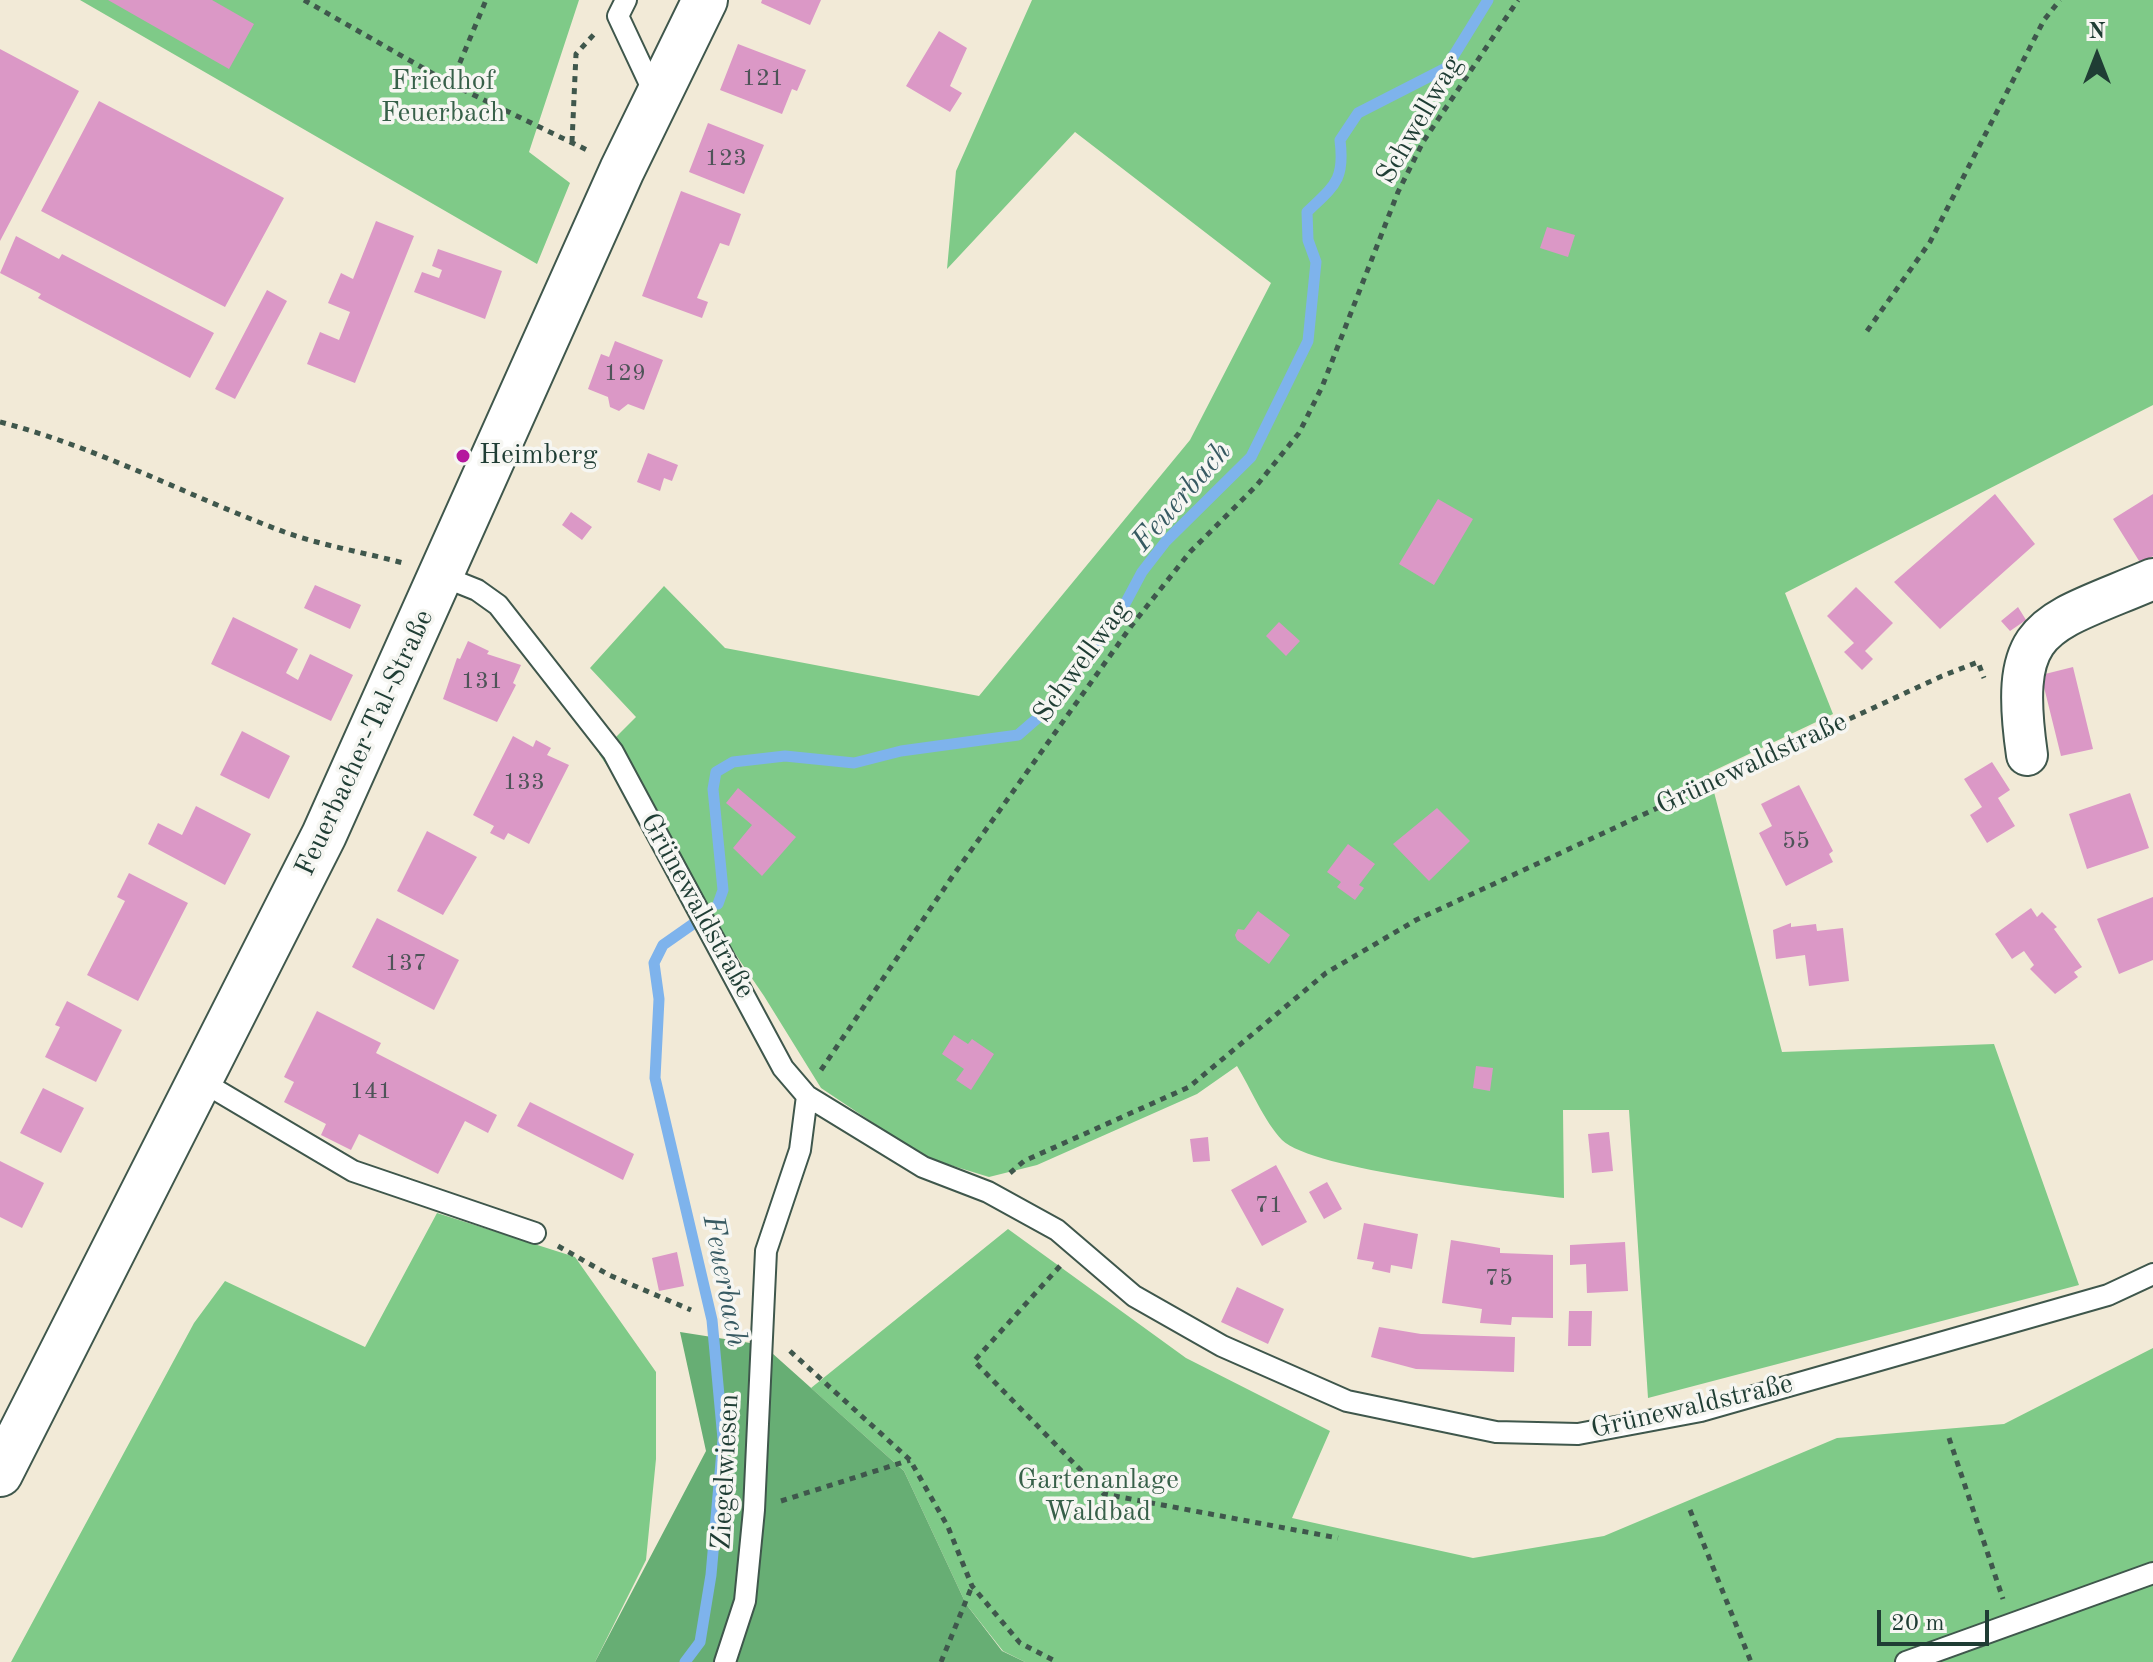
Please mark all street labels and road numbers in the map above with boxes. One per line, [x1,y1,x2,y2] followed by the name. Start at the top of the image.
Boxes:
[1370,50,1470,190] street label: Schwellwag
[1026,594,1138,730] street label: Schwellwag
[289,605,441,881] street label: Feuerbacher-Tal-Straße
[1651,705,1853,823] street label: Grünewaldstraße
[632,808,762,1004] street label: Grünewaldstraße
[1588,1367,1796,1447] street label: Grünewaldstraße
[705,1393,747,1551] street label: Ziegelwiesen

